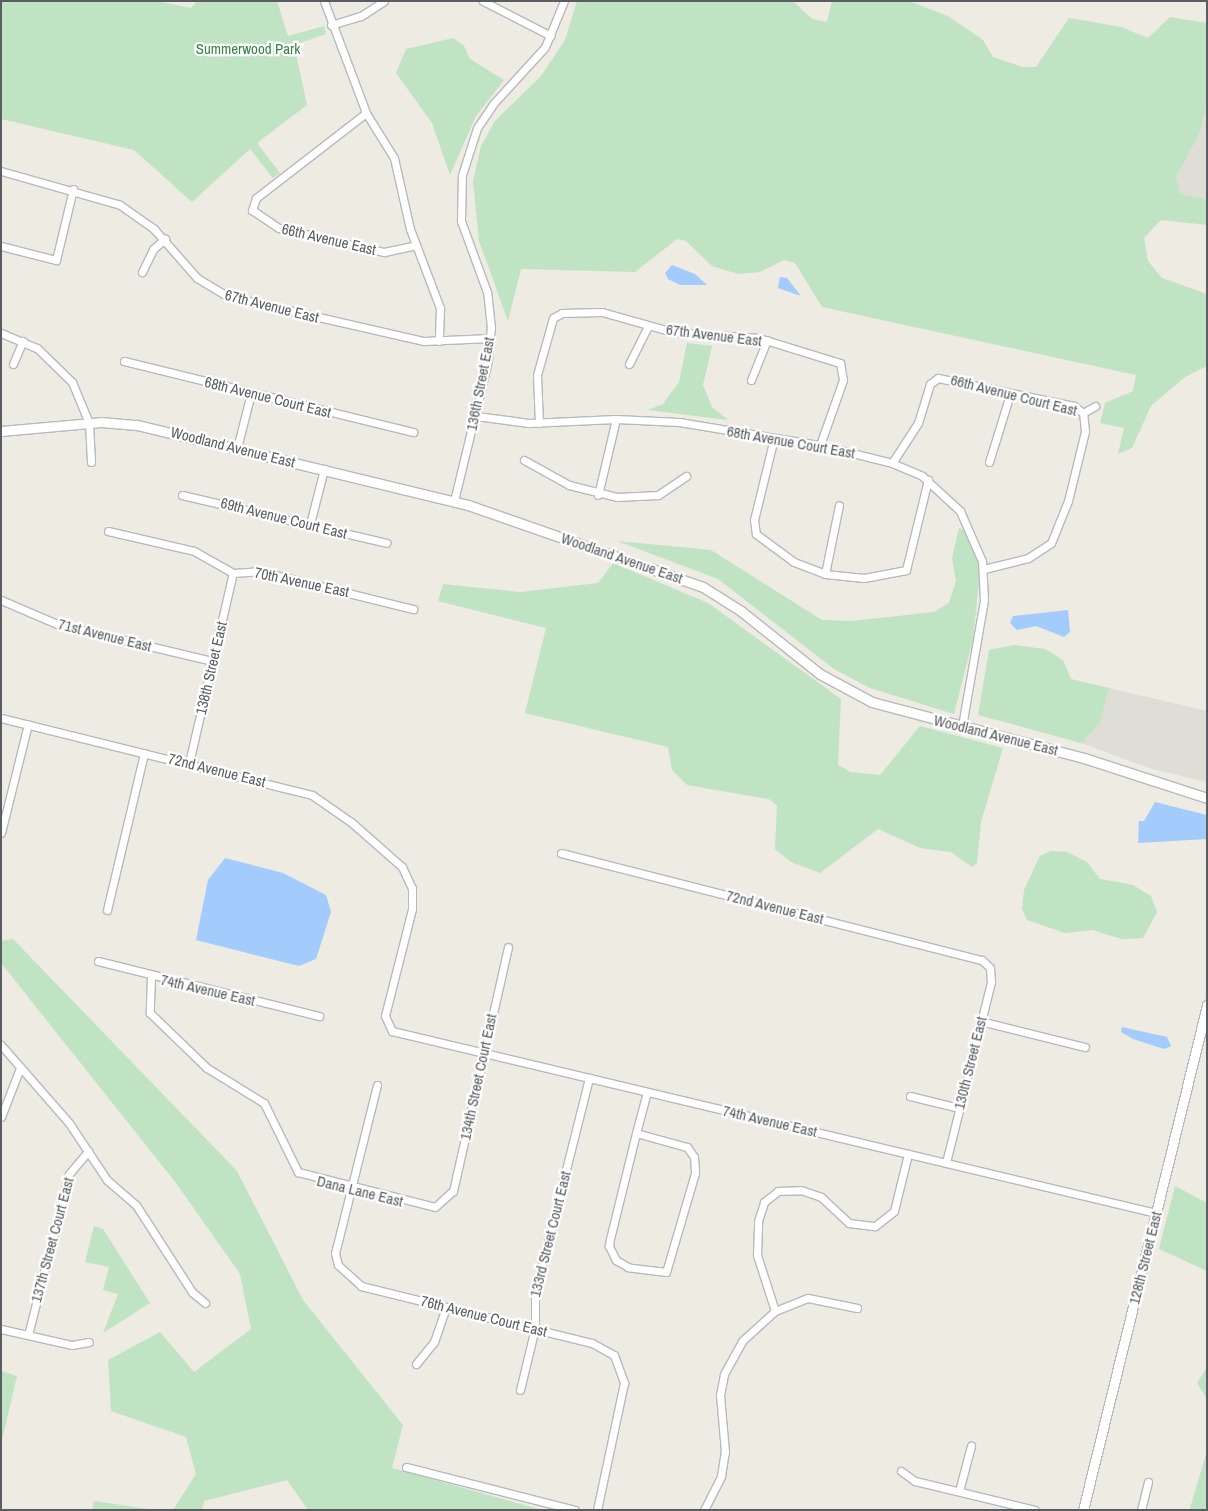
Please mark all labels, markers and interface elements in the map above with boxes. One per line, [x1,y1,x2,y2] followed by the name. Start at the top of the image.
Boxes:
[196,40,300,58] park label: Summerwood Park
[280,219,378,259] street label: 66th Avenue East
[223,286,321,326] street label: 67th Avenue East
[665,320,763,350] street label: 67th Avenue East
[462,336,498,432] street label: 136th Street East
[949,370,1079,420] street label: 66th Avenue Court East
[203,372,333,422] street label: 68th Avenue Court East
[725,422,857,462] street label: 68th Avenue Court East
[169,423,297,471] street label: Woodland Avenue East
[219,493,349,543] street label: 69th Avenue Court East
[558,529,686,587] street label: Woodland Avenue East
[253,563,351,601] street label: 70th Avenue East
[56,615,154,655] street label: 71st Avenue East
[192,620,230,716] street label: 138th Street East
[932,711,1060,759] street label: Woodland Avenue East
[166,749,268,791] street label: 72nd Avenue East
[724,886,826,928] street label: 72nd Avenue East
[159,970,257,1010] street label: 74th Avenue East
[456,1012,500,1142] street label: 134th Street Court East
[950,1015,990,1111] street label: 130th Street East
[721,1101,819,1141] street label: 74th Avenue East
[526,1169,574,1299] street label: 133rd Street Court East
[315,1172,405,1210] street label: Dana Lane East
[27,1176,77,1304] street label: 137th Street Court East
[1125,1210,1165,1306] street label: 128th Street East
[419,1291,549,1341] street label: 76th Avenue Court East

